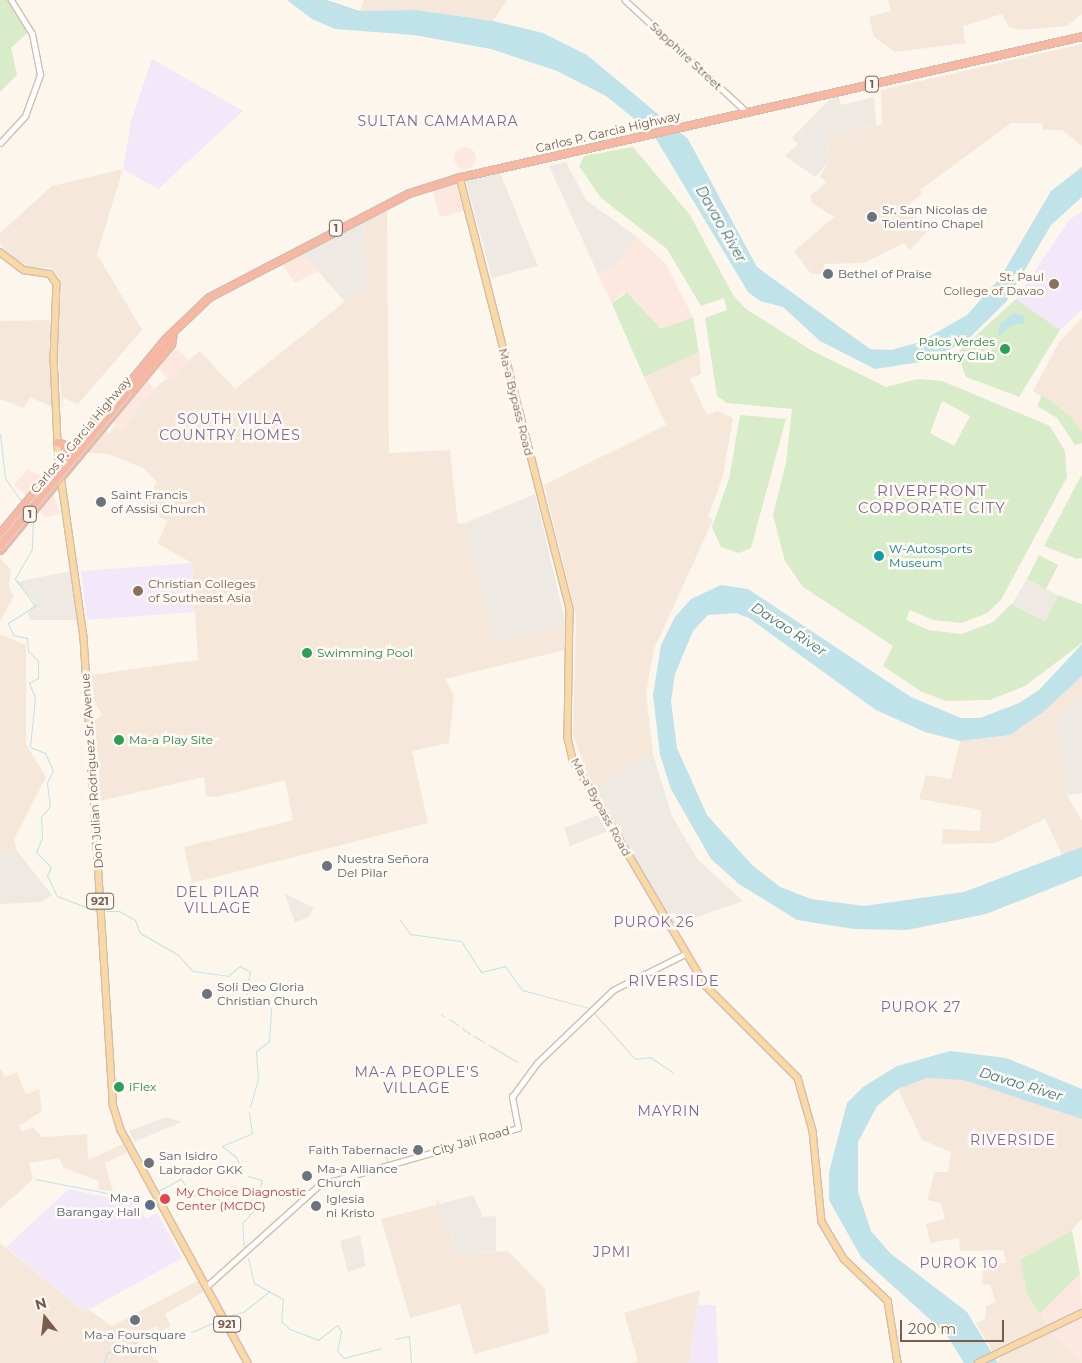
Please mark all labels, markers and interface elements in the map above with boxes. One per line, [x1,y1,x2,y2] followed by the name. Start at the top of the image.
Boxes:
[647,19,725,93] street label: Sapphire Street
[864,76,880,92] road number: 1
[534,108,682,156] street label: Carlos P. Garcia Highway
[356,113,520,129] district label: SULTAN CAMAMARA
[692,183,750,265] water label: Davao River
[882,203,987,231] place label: Sr. San Nicolas de Tolentino Chapel
[866,211,878,223] marker: Sr. San Nicolas de Tolentino Chapel
[328,220,344,237] road number: 1
[838,267,932,281] place label: Bethel of Praise
[822,268,834,280] marker: Bethel of Praise
[943,270,1044,298] place label: St. Paul College of Davao
[1048,278,1060,290] marker: St. Paul College of Davao
[916,335,995,363] place label: Palos Verdes Country Club
[999,343,1011,355] marker: Palos Verdes Country Club
[496,347,536,457] street label: Ma-a Bypass Road
[28,374,134,496] street label: Carlos P. Garcia Highway
[158,411,302,444] district label: SOUTH VILLA COUNTRY HOMES
[856,481,1008,516] district label: RIVERFRONT CORPORATE CITY
[111,488,206,516] place label: Saint Francis of Assisi Church
[95,496,107,508] marker: Saint Francis of Assisi Church
[22,506,38,522] road number: 1
[889,542,972,570] place label: W-Autosports Museum
[873,550,885,562] marker: W-Autosports Museum
[148,577,256,605] place label: Christian Colleges of Southeast Asia
[132,585,144,597] marker: Christian Colleges of Southeast Asia
[748,599,830,659] water label: Davao River
[317,646,413,660] place label: Swimming Pool
[301,647,313,659] marker: Swimming Pool
[78,673,106,869] street label: Don Julian Rodriguez Sr. Avenue
[129,733,213,747] place label: Ma-a Play Site
[113,734,125,746] marker: Ma-a Play Site
[568,755,634,859] street label: Ma-a Bypass Road
[337,852,429,880] place label: Nuestra Señora Del Pilar
[321,860,333,872] marker: Nuestra Señora Del Pilar
[175,884,261,916] district label: DEL PILAR VILLAGE
[85,892,115,909] road number: 921
[612,914,696,930] district label: PUROK 26
[627,972,721,990] district label: RIVERSIDE
[217,980,318,1008] place label: Soli Deo Gloria Christian Church
[201,988,213,1000] marker: Soli Deo Gloria Christian Church
[880,999,962,1015] district label: PUROK 27
[978,1063,1064,1105] water label: Davao River
[353,1064,481,1096] district label: MA-A PEOPLE'S VILLAGE
[129,1080,157,1094] place label: iFlex
[113,1081,125,1093] marker: iFlex
[637,1103,701,1119] district label: MAYRIN
[431,1123,511,1159] street label: City Jail Road
[969,1132,1057,1148] district label: RIVERSIDE
[308,1143,408,1157] place label: Faith Tabernacle
[412,1144,424,1156] marker: Faith Tabernacle
[159,1149,243,1177] place label: San Isidro Labrador GKK
[143,1157,155,1169] marker: San Isidro Labrador GKK
[317,1162,398,1190] place label: Ma-a Alliance Church
[301,1170,313,1182] marker: Ma-a Alliance Church
[176,1185,306,1213] place label: My Choice Diagnostic Center (MCDC)
[56,1191,140,1219] place label: Ma-a Barangay Hall
[158,1192,172,1206] marker: My Choice Diagnostic Center (MCDC)
[326,1192,375,1220] place label: Iglesia ni Kristo
[144,1199,156,1211] marker: Ma-a Barangay Hall
[310,1200,322,1212] marker: Iglesia ni Kristo
[592,1244,632,1260] district label: JPMI
[919,1255,999,1271] district label: PUROK 10
[20,1293,70,1343] north arrow
[33,1293,49,1314] text: N
[902,1310,1006,1342] scale bar
[129,1314,141,1326] marker: Ma-a Foursquare Church
[212,1316,242,1332] road number: 921
[908,1319,956,1338] text: 200 m
[84,1328,186,1356] place label: Ma-a Foursquare Church

